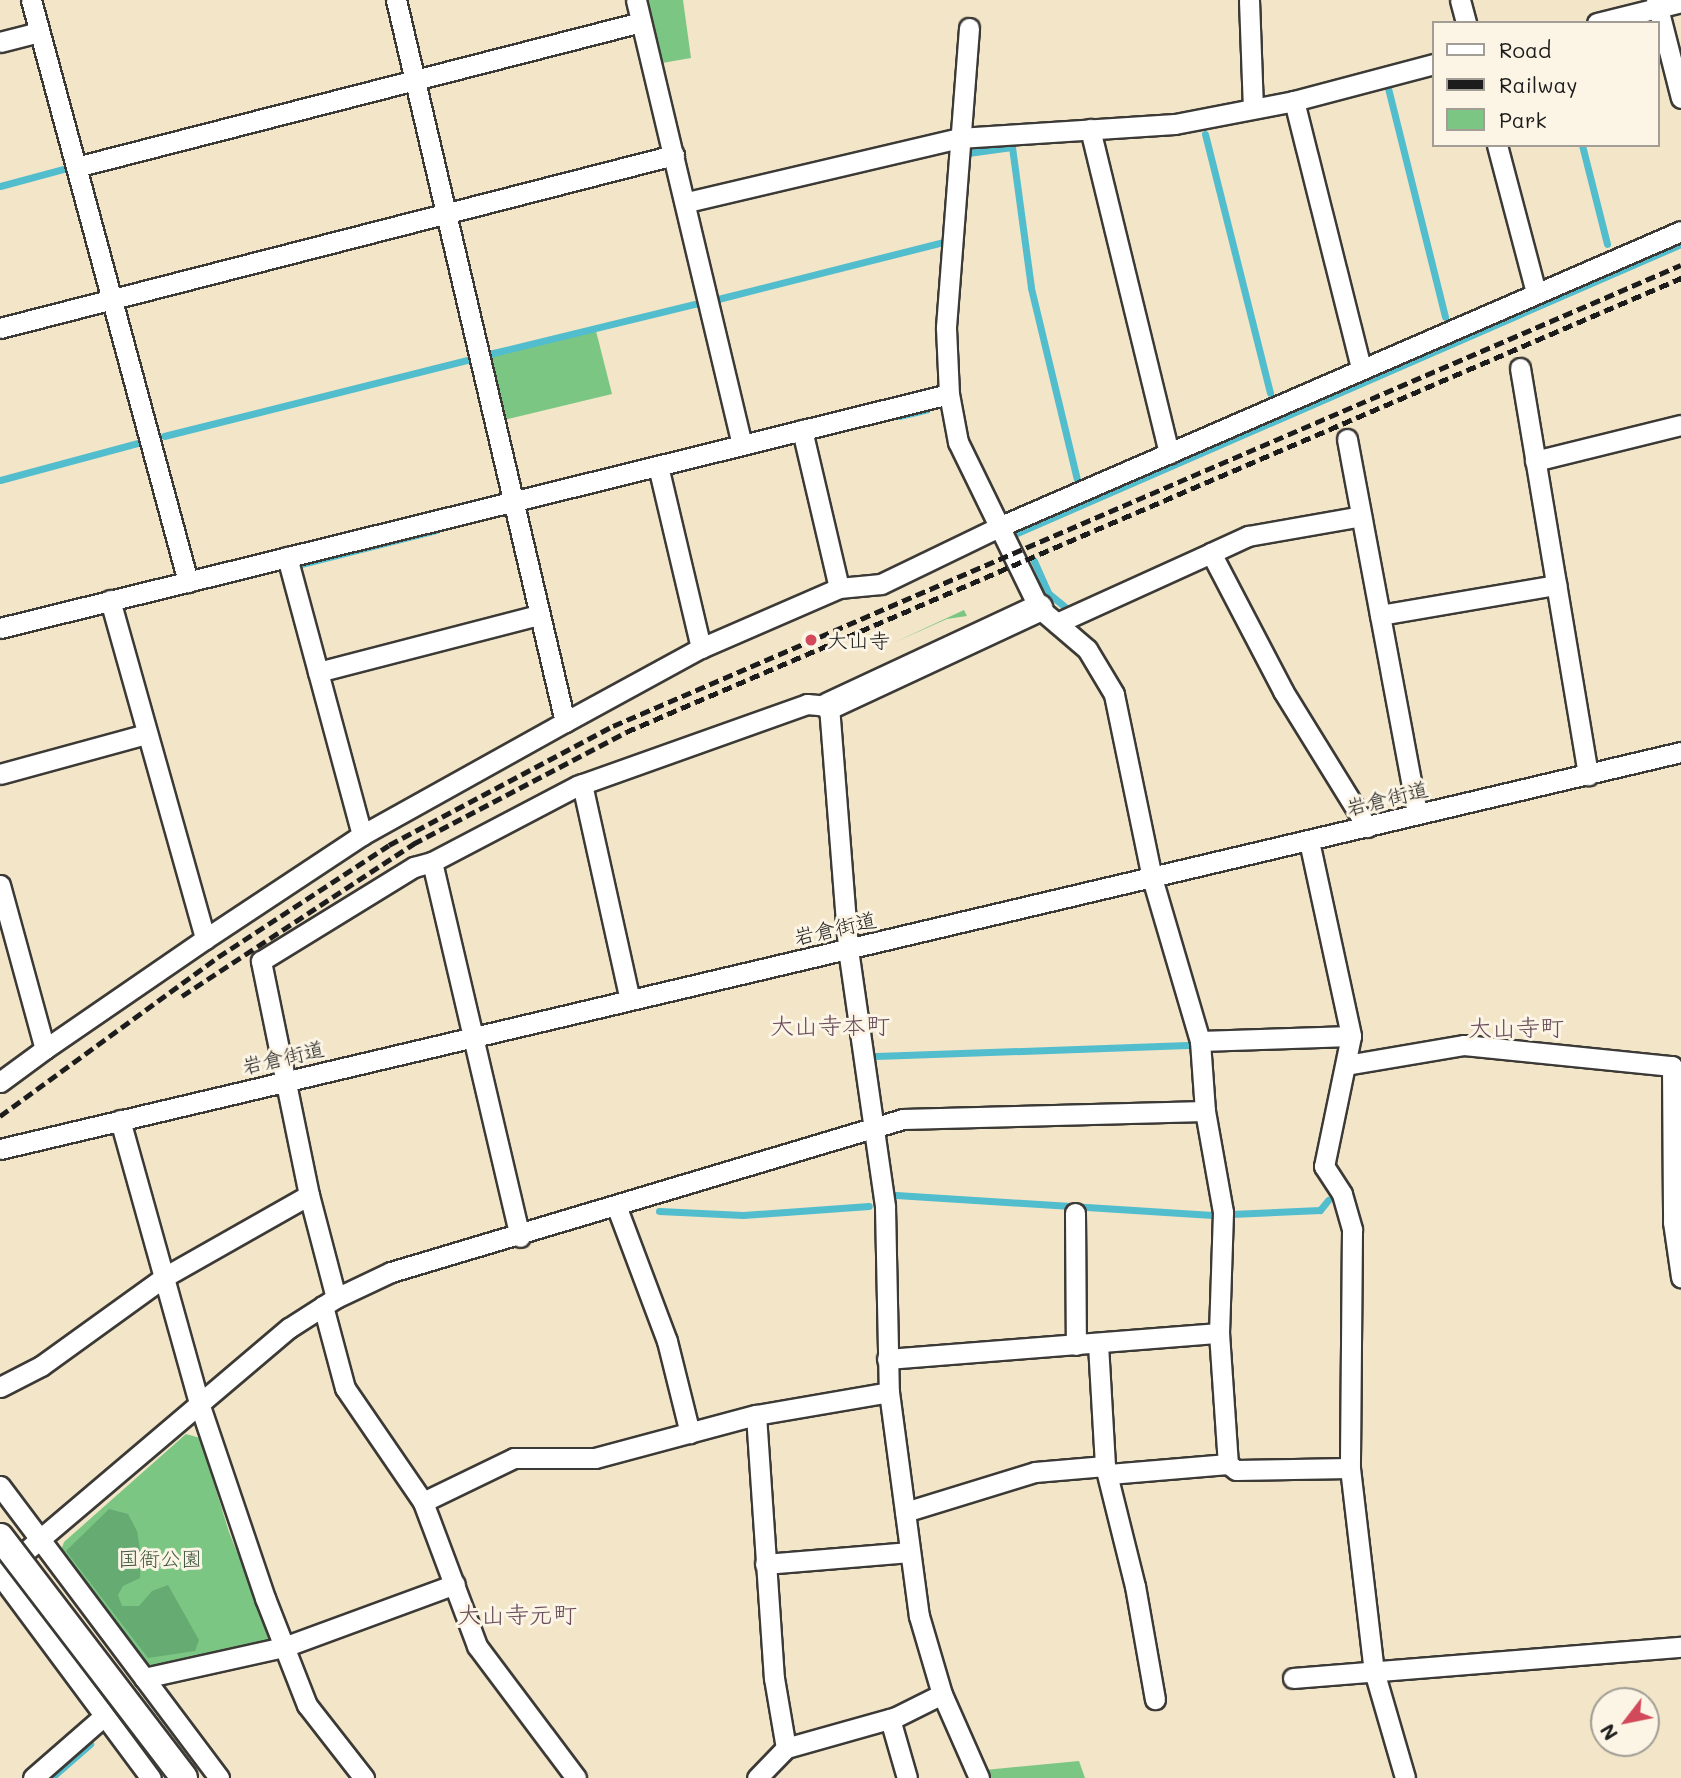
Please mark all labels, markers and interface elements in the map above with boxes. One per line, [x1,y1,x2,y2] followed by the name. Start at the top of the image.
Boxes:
[1432,21,1660,147] legend
[1499,36,1551,63] text: Road
[1499,71,1578,98] text: Railway
[1499,106,1547,133] text: Park
[827,627,890,653] place label: 大山寺
[801,630,821,650] marker: 大山寺
[1343,776,1431,820] street label: 岩倉街道
[791,906,879,950] street label: 岩倉街道
[770,1011,890,1039] district label: 大山寺本町
[1468,1013,1564,1041] district label: 大山寺町
[239,1035,327,1079] street label: 岩倉街道
[118,1545,202,1571] park label: 国衙公園
[457,1600,577,1628] district label: 大山寺元町
[1590,1687,1660,1757] north arrow
[1594,1720,1623,1745] text: N

